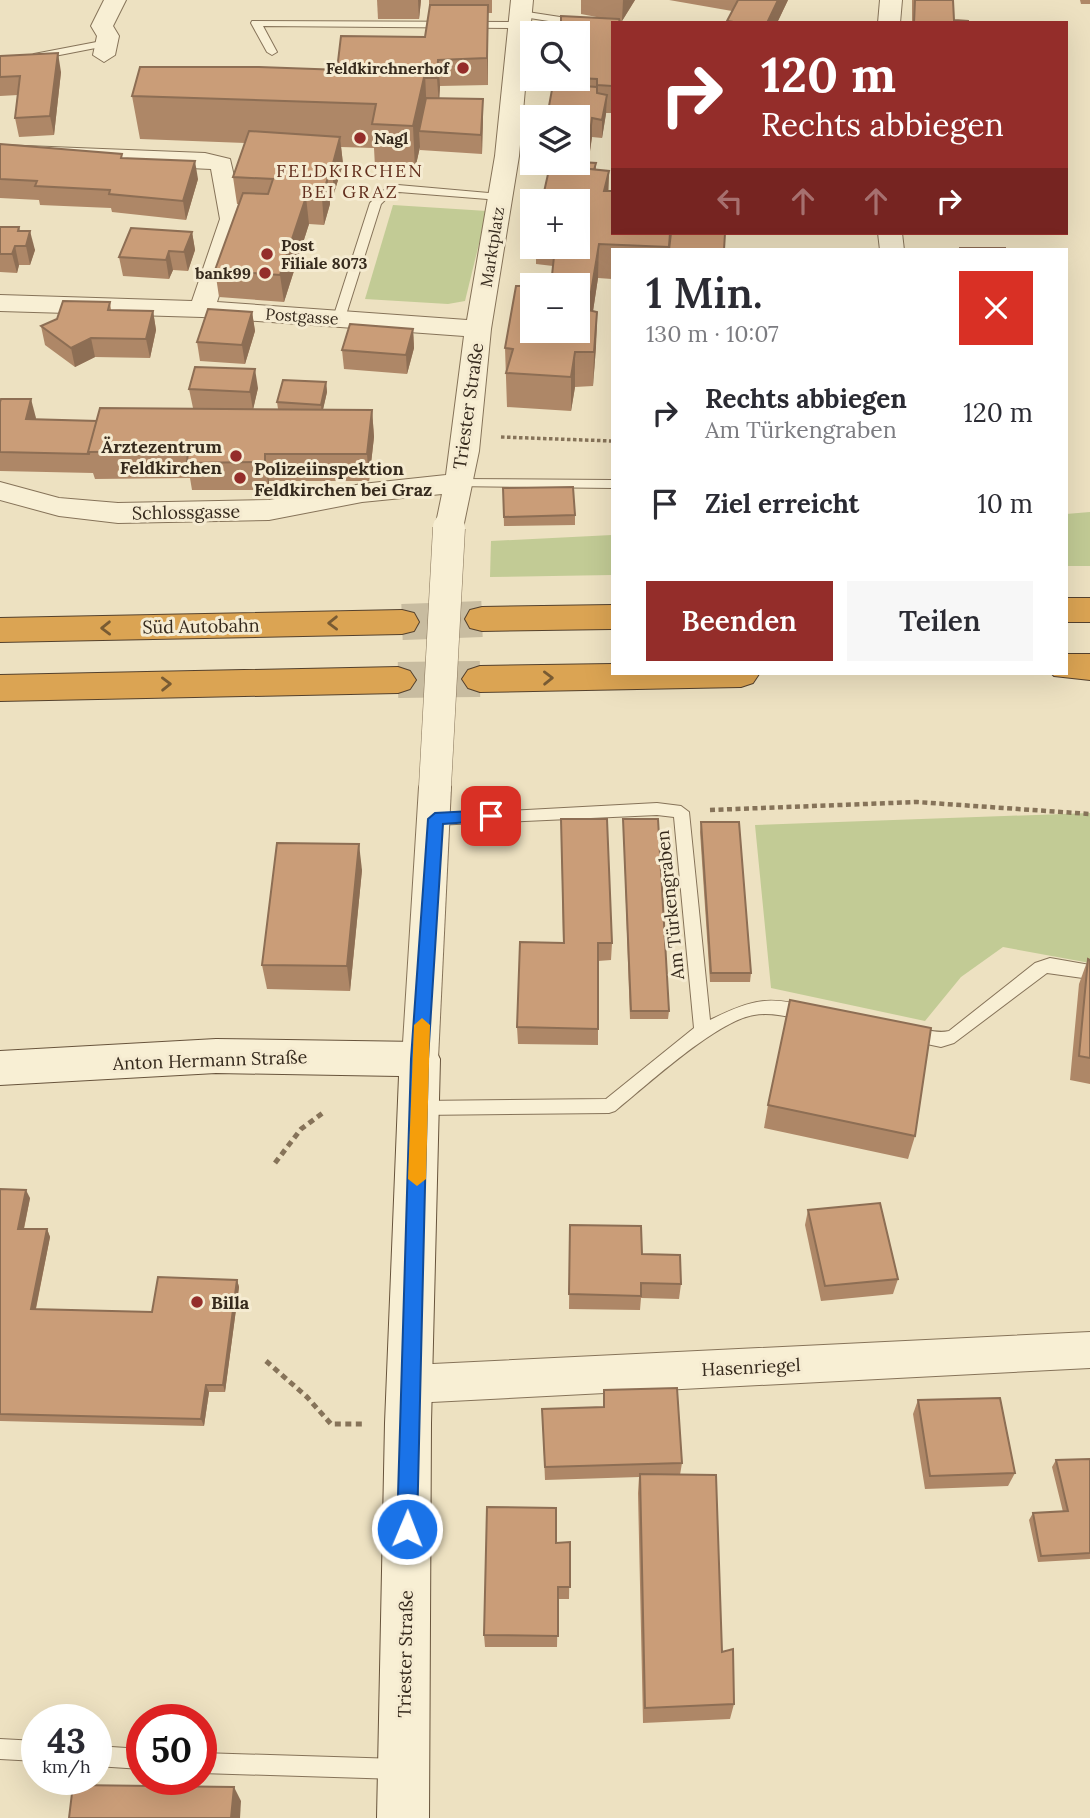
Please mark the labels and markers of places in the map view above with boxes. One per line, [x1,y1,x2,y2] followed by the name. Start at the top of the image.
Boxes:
[326,58,450,78] place label: Feldkirchnerhof
[455,60,471,76] marker: Feldkirchnerhof
[374,128,408,148] place label: Nagl
[352,130,368,146] marker: Nagl
[281,235,367,273] place label: Post Filiale 8073
[259,246,275,262] marker: Post Filiale 8073
[194,263,251,283] place label: bank99
[257,265,273,281] marker: bank99
[101,435,223,479] place label: Ärztezentrum Feldkirchen
[228,448,244,464] marker: Ärztezentrum Feldkirchen
[254,457,432,501] place label: Polizeiinspektion Feldkirchen bei Graz
[232,470,248,486] marker: Polizeiinspektion Feldkirchen bei Graz
[461,786,521,846] pin
[211,1291,250,1314] place label: Billa
[189,1294,205,1310] marker: Billa

